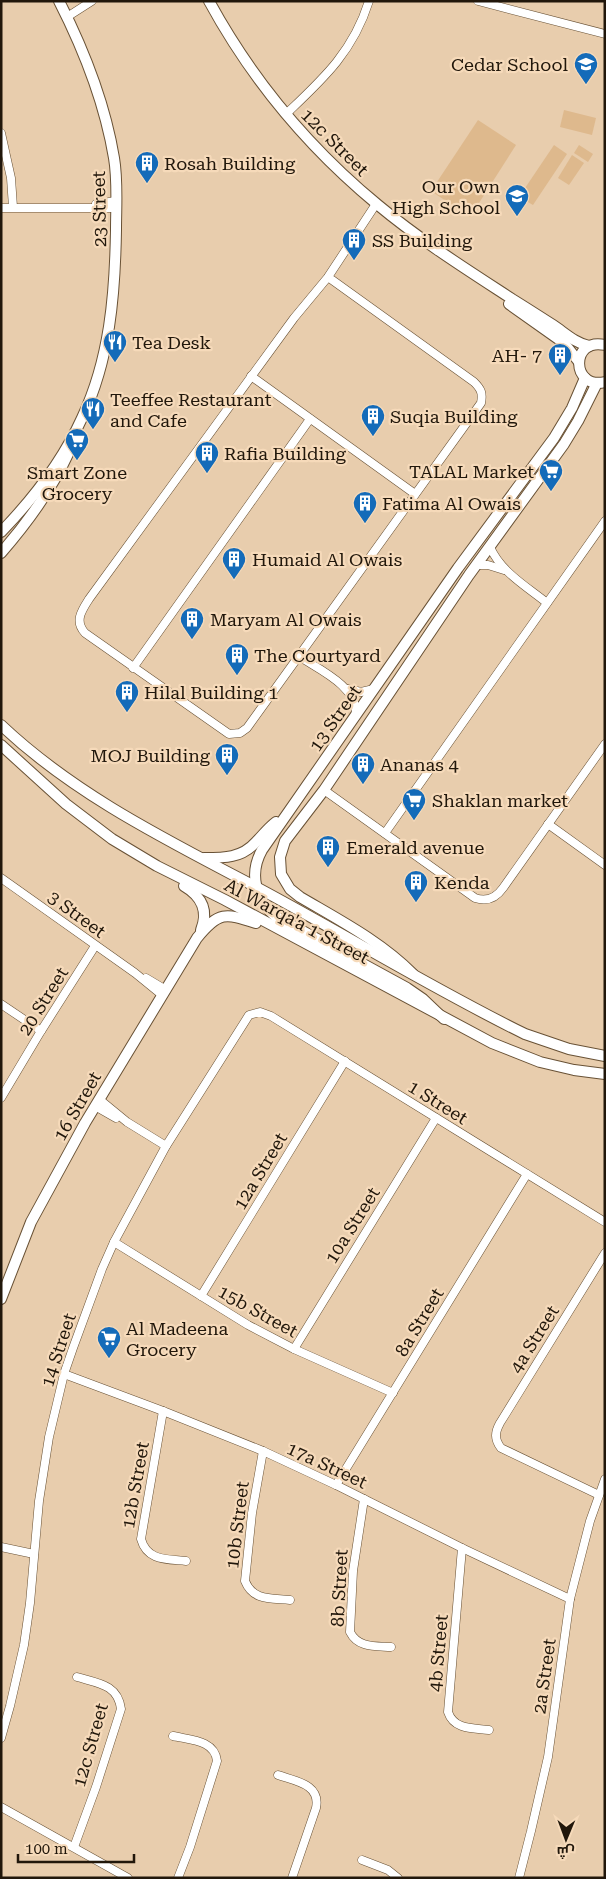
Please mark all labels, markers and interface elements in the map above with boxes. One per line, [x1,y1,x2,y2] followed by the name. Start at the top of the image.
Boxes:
[573,51,599,85] school or university icon: Cedar School
[451,54,568,75] place label: Cedar School
[297,104,373,180] street label: 12c Street
[134,150,160,184] building icon: Rosah Building
[164,153,296,174] place label: Rosah Building
[88,170,110,247] street label: 23 Street
[392,176,500,218] place label: Our Own High School
[504,183,530,217] school or university icon: Our Own High School
[341,227,367,261] building icon: SS Building
[372,230,473,251] place label: SS Building
[102,329,128,363] restaurant icon: Tea Desk
[132,332,211,353] place label: Tea Desk
[547,342,573,376] building icon: AH- 7
[492,345,542,366] place label: AH- 7
[110,389,272,431] place label: Teeffee Restaurant and Cafe
[80,396,106,430] restaurant icon: Teeffee Restaurant and Cafe
[360,403,386,437] building icon: Suqia Building
[390,406,518,427] place label: Suqia Building
[64,427,90,461] supermarket icon: Smart Zone Grocery
[194,440,220,474] building icon: Rafia Building
[224,443,347,464] place label: Rafia Building
[538,458,564,492] supermarket icon: TALAL Market
[409,461,534,482] place label: TALAL Market
[27,462,127,504] place label: Smart Zone Grocery
[352,490,378,524] building icon: Fatima Al Owais
[382,493,521,514] place label: Fatima Al Owais
[221,546,247,580] building icon: Humaid Al Owais
[252,549,402,570] place label: Humaid Al Owais
[179,606,205,640] building icon: Maryam Al Owais
[210,609,362,630] place label: Maryam Al Owais
[224,642,250,676] building icon: The Courtyard
[254,645,381,666] place label: The Courtyard
[114,679,140,713] building icon: Hilal Building 1
[305,680,366,755] street label: 13 Street
[144,682,278,703] place label: Hilal Building 1
[214,742,240,776] building icon: MOJ Building
[90,745,211,766] place label: MOJ Building
[350,751,376,785] building icon: Ananas 4
[380,754,459,775] place label: Ananas 4
[401,787,427,821] supermarket icon: Shaklan market
[432,790,568,811] place label: Shaklan market
[315,834,341,868] building icon: Emerald avenue
[346,837,484,858] place label: Emerald avenue
[403,869,429,903] building icon: Kenda
[434,872,490,893] place label: Kenda
[221,874,373,968] street label: Al Warqa'a 1 Street
[44,886,110,942] street label: 3 Street
[14,963,72,1039] street label: 20 Street
[49,1067,105,1144] street label: 16 Street
[404,1076,472,1129] street label: 1 Street
[229,1128,291,1213] street label: 12a Street
[320,1183,384,1267] street label: 10a Street
[214,1280,302,1342] street label: 15b Street
[390,1284,448,1360] street label: 8a Street
[505,1301,563,1377] street label: 4a Street
[36,1310,80,1390] street label: 14 Street
[126,1318,229,1360] place label: Al Madeena Grocery
[96,1325,122,1359] supermarket icon: Al Madeena Grocery
[284,1437,371,1493] street label: 17a Street
[117,1440,153,1530] street label: 12b Street
[221,1480,253,1570] street label: 10b Street
[326,1548,352,1627] street label: 8b Street
[424,1613,452,1693] street label: 4b Street
[528,1637,560,1715] street label: 2a Street
[68,1700,112,1789] street label: 12c Street
[541,1814,591,1864] north arrow
[18,1832,134,1864] scale bar
[25,1840,68,1858] text: 100 m
[557,1843,575,1860] text: ش

